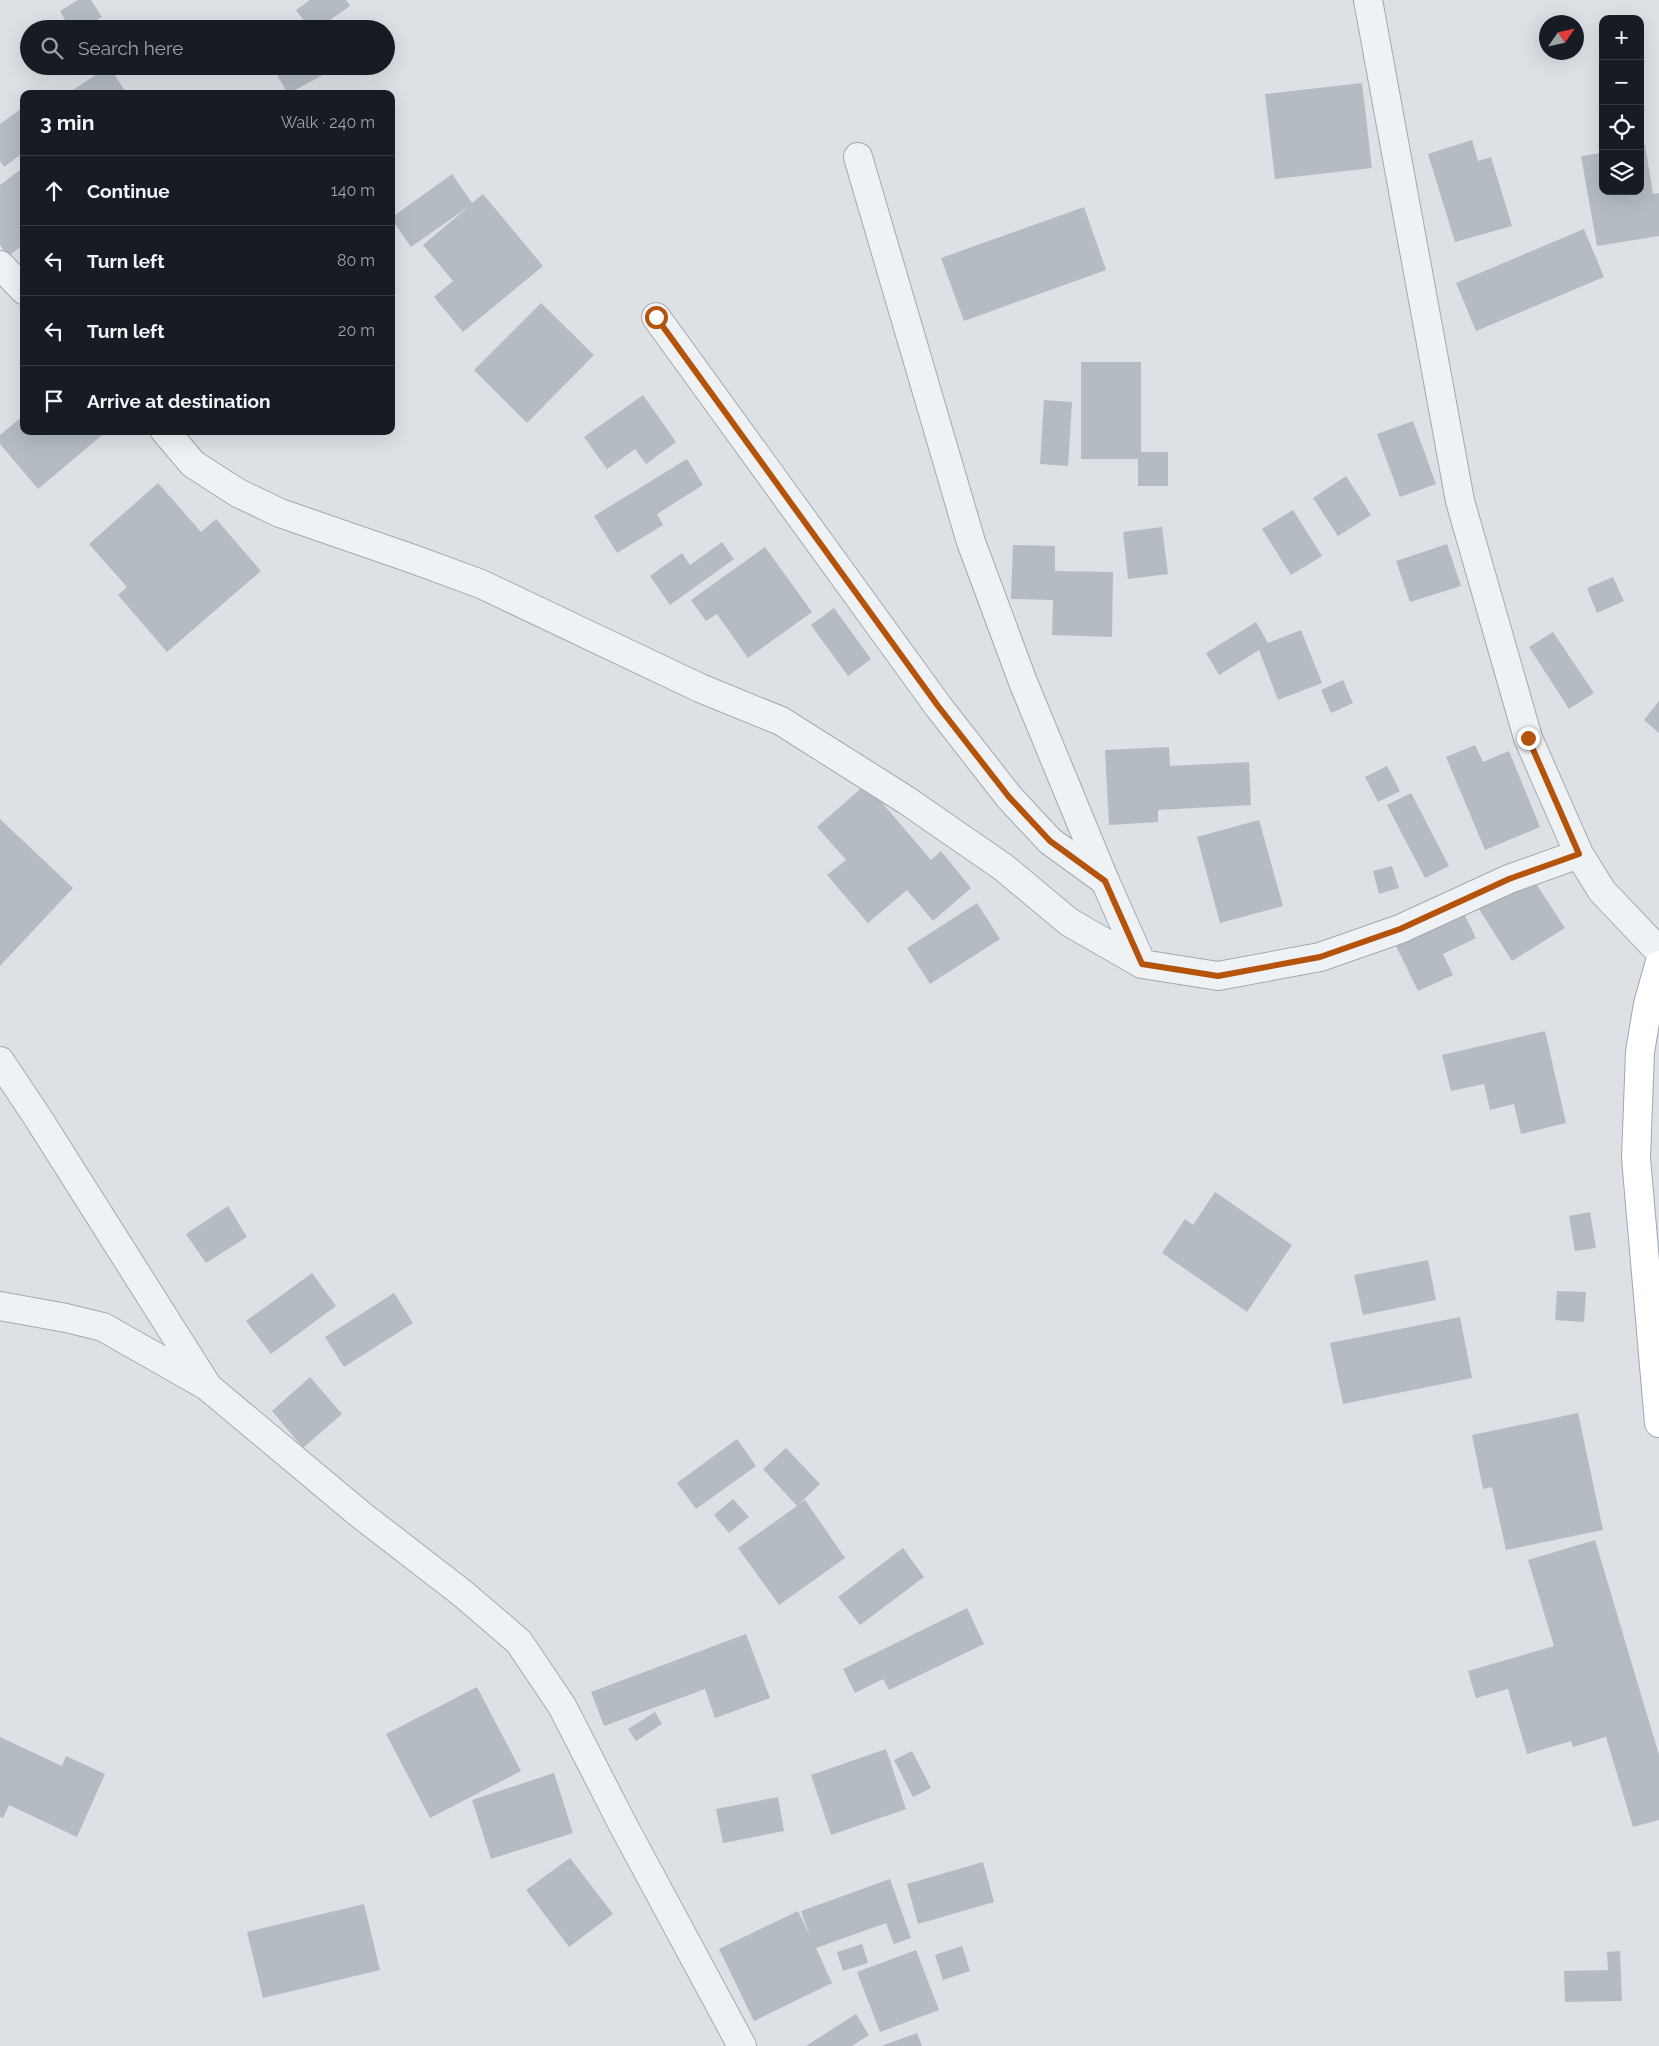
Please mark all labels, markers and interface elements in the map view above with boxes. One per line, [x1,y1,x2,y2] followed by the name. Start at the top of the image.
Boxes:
[1539,15,1584,60] north arrow
[1599,15,1644,195] map controls
[1599,15,1644,60] button: +
[20,20,395,75] search box
[38,34,66,62] icon: search
[78,37,184,59] text: Search here
[1599,60,1644,105] button: −
[1599,105,1644,150] button: locate
[40,110,94,135] text: 3 min
[281,113,375,132] text: Walk · 240 m
[1599,150,1644,195] button: layers
[40,177,68,205] icon: ahead
[87,180,170,202] text: Continue
[331,181,375,200] text: 140 m
[40,247,68,275] icon: left
[87,250,164,272] text: Turn left
[337,251,375,270] text: 80 m
[645,306,668,329] route start
[40,317,68,345] icon: left
[87,320,164,342] text: Turn left
[338,321,375,340] text: 20 m
[40,387,68,415] icon: arrive
[87,390,271,412] text: Arrive at destination
[1517,727,1540,750] route end

